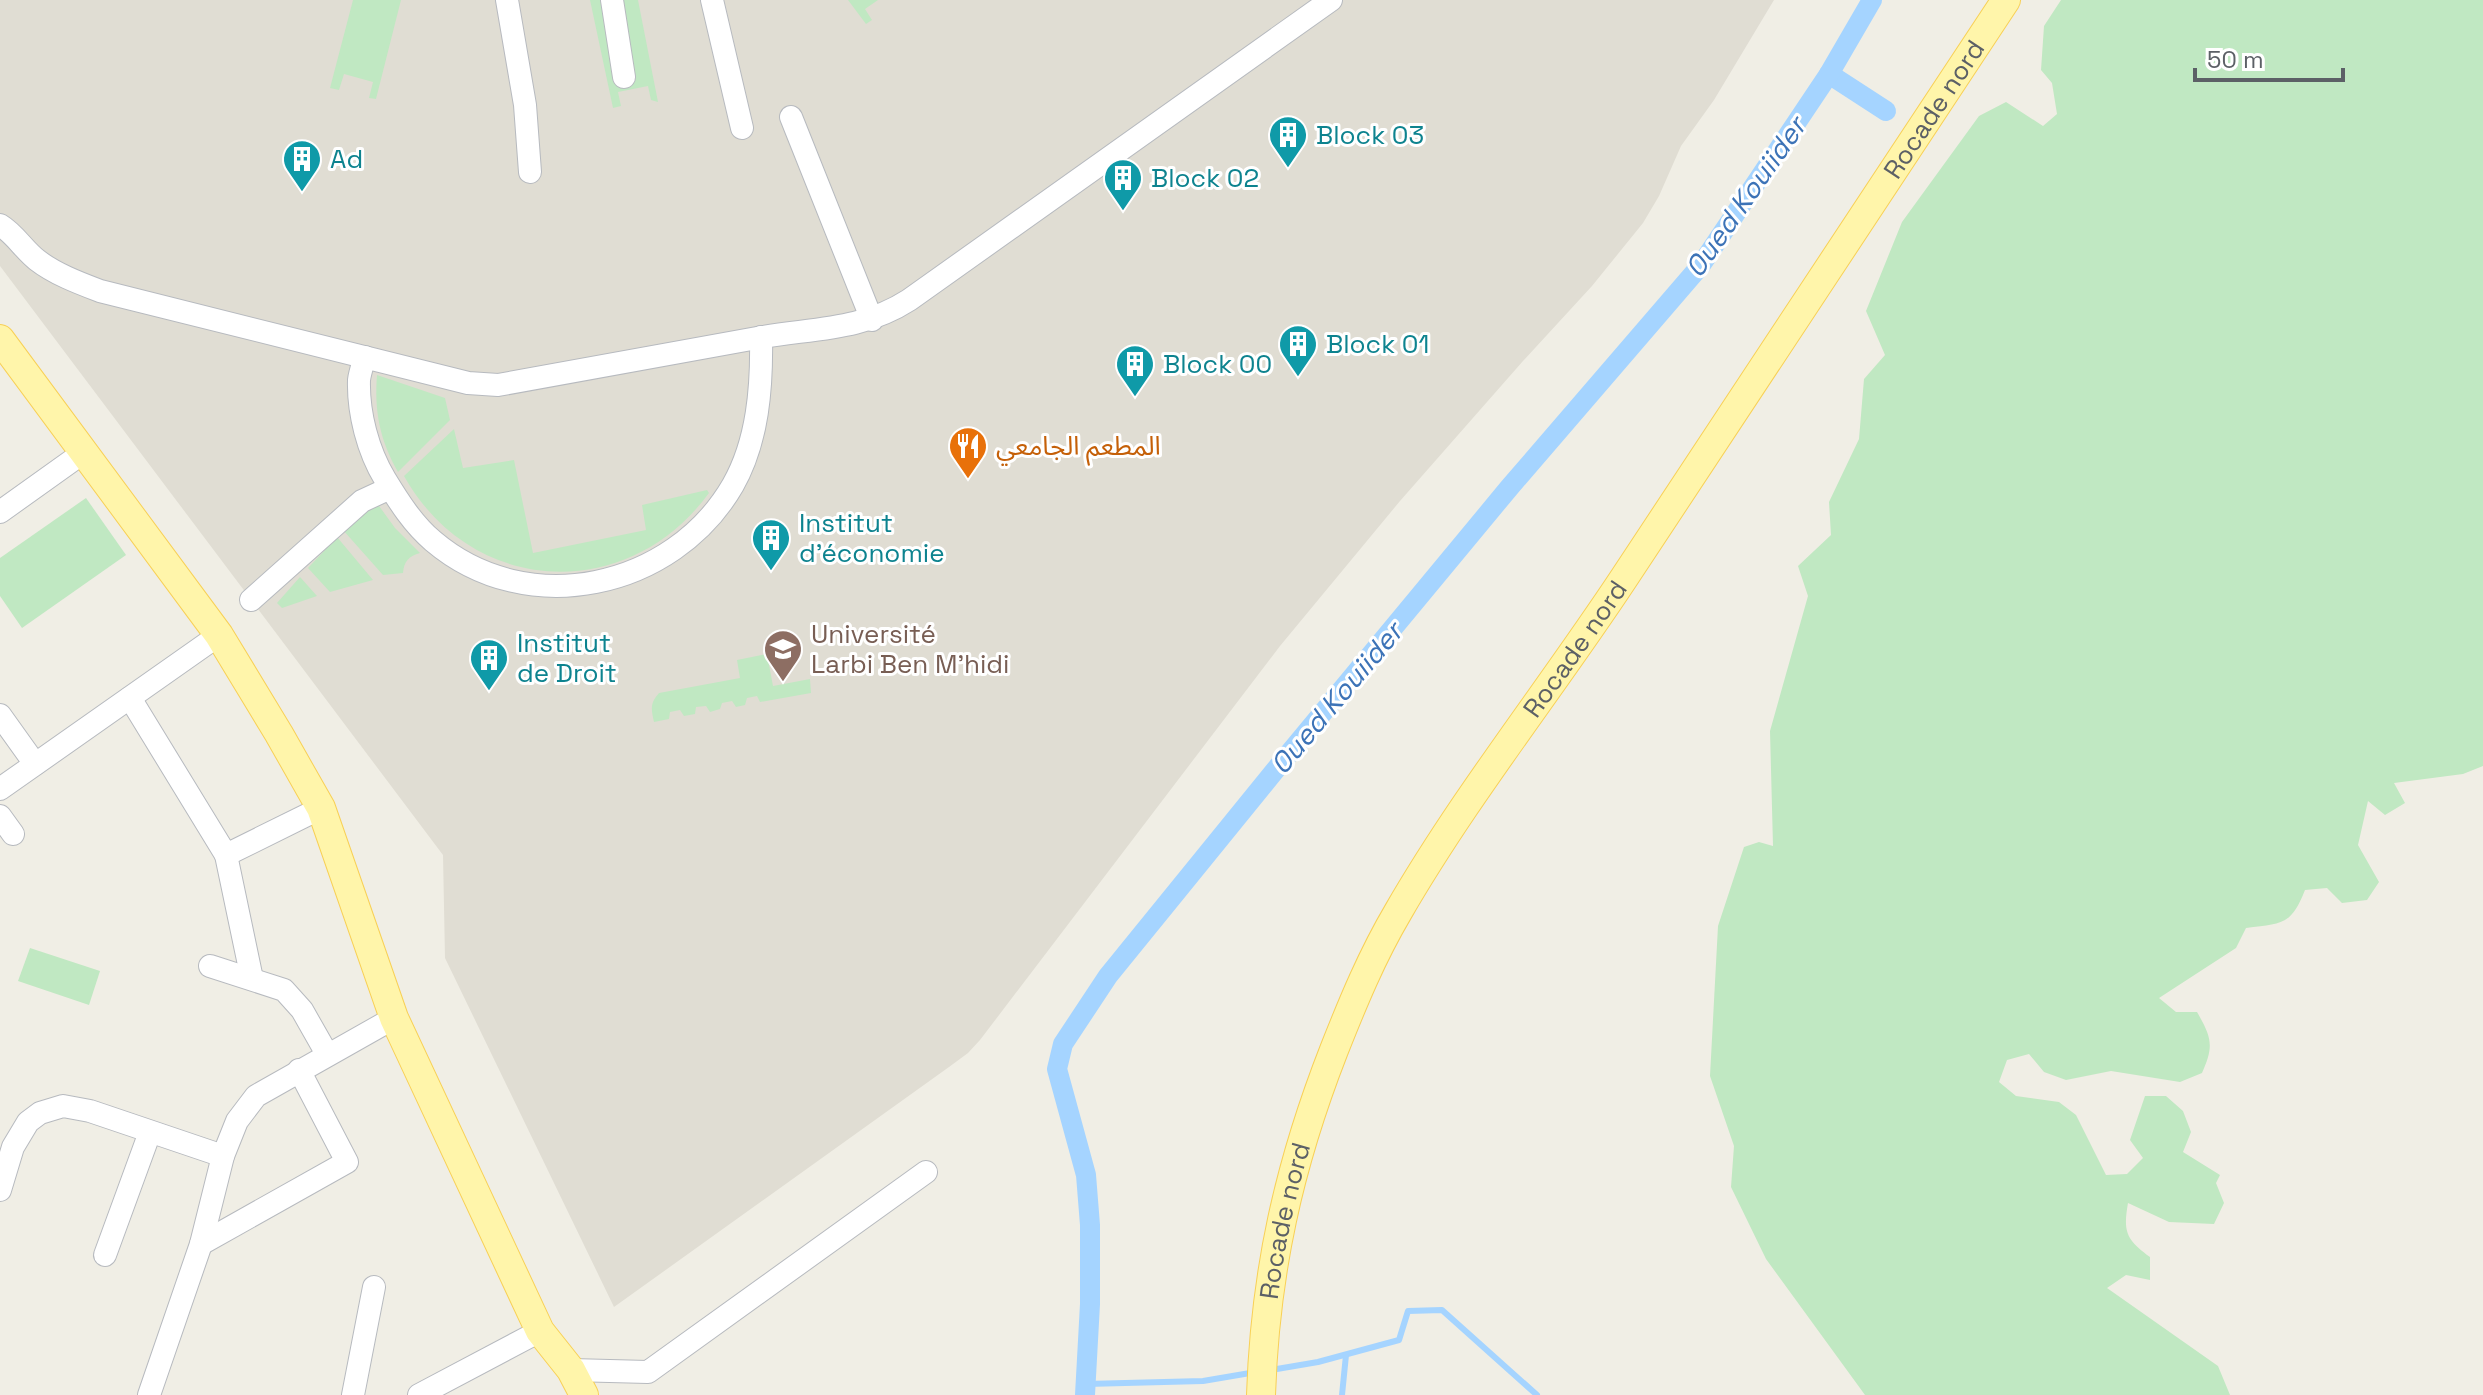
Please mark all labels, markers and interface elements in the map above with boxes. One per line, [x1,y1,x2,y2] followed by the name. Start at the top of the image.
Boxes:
[2195,32,2343,82] scale bar
[1876,33,1992,185] street label: Rocade nord
[2207,44,2264,75] text: 50 m
[1676,107,1815,284] water label: Oued Kouiider
[1267,114,1309,169] building icon: Block 03
[1316,118,1424,152] place label: Block 03
[281,138,323,193] building icon: Ad
[330,142,363,176] place label: Ad
[1102,157,1144,212] building icon: Block 02
[1151,161,1259,195] place label: Block 02
[1277,323,1319,378] building icon: Block 01
[1326,327,1429,361] place label: Block 01
[1114,343,1156,398] building icon: Block 00
[1163,347,1272,381] place label: Block 00
[947,425,989,480] restaurant icon: المطعم الجامعي
[996,429,1161,466] place label: المطعم الجامعي
[799,506,945,570] place label: Institut d'économie
[750,517,792,572] building icon: Institut d'économie
[1515,574,1635,724] street label: Rocade nord
[1262,612,1412,781] water label: Oued Kouiider
[811,617,1009,681] place label: Université Larbi Ben M'hidi
[517,626,617,690] place label: Institut de Droit
[762,628,804,683] school or university icon: Université Larbi Ben M'hidi
[468,637,510,692] building icon: Institut de Droit
[1252,1138,1318,1301] street label: Rocade nord

